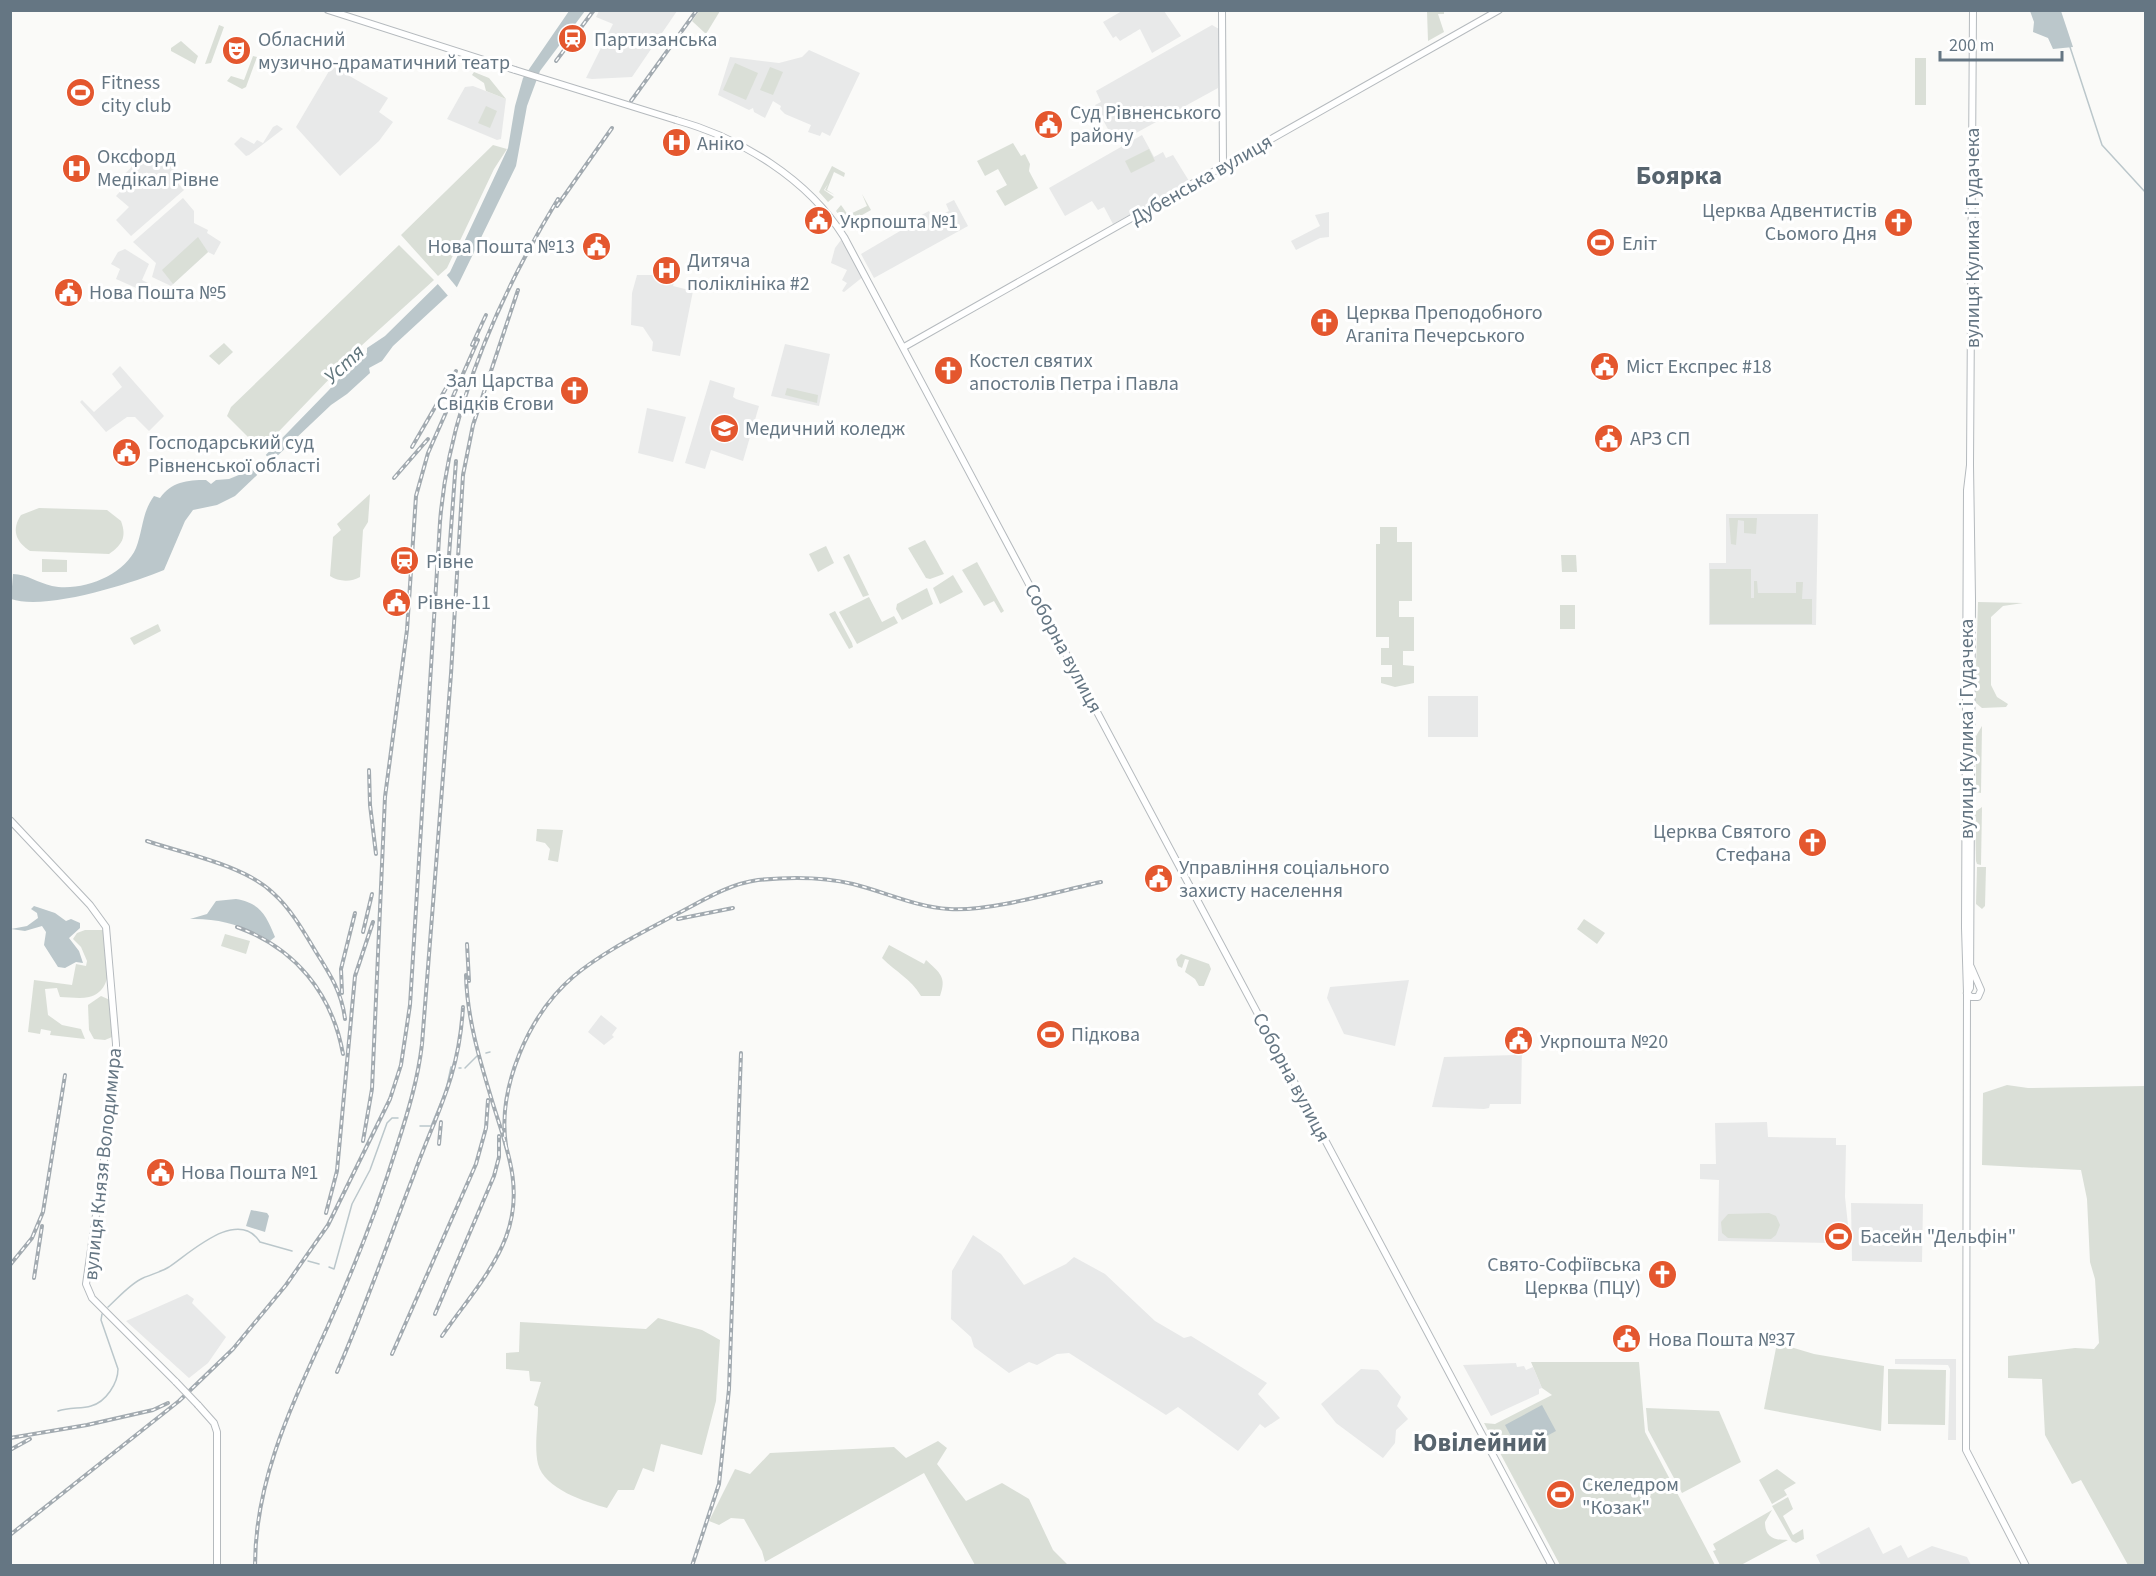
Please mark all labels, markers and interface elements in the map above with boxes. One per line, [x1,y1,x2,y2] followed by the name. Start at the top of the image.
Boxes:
[557,23,589,55] station icon: Партизанська
[1940,24,2062,62] scale bar
[258,26,510,77] place label: Обласний музично-драматичний театр
[594,26,717,54] place label: Партизанська
[1949,33,1994,58] text: 200 m
[221,34,253,66] theatre icon: Обласний музично-драматичний театр
[101,69,171,120] place label: Fitness city club
[64,77,96,109] sports icon: Fitness city club
[1070,99,1221,150] place label: Суд Рівненського району
[1033,108,1065,140] public building icon: Суд Рівненського району
[660,127,692,159] hospital icon: Аніко
[1125,128,1278,232] street label: Дубенська вулиця
[1959,128,1987,348] street label: вулиця Кулика і Гудачека
[697,130,744,158] place label: Аніко
[97,143,219,194] place label: Оксфорд Медікал Рівне
[60,152,92,184] hospital icon: Оксфорд Медікал Рівне
[1636,157,1722,194] district label: Боярка
[1702,197,1877,248] place label: Церква Адвентистів Сьомого Дня
[803,205,835,237] public building icon: Укрпошта №1
[1882,206,1914,238] church icon: Церква Адвентистів Сьомого Дня
[840,208,958,236] place label: Укрпошта №1
[1585,227,1617,259] sports icon: Еліт
[580,230,612,262] public building icon: Нова Пошта №13
[1622,230,1657,258] place label: Еліт
[428,233,575,261] place label: Нова Пошта №13
[687,247,810,298] place label: Дитяча поліклініка #2
[650,255,682,287] hospital icon: Дитяча поліклініка #2
[52,276,84,308] public building icon: Нова Пошта №5
[89,279,227,307] place label: Нова Пошта №5
[1346,299,1543,350] place label: Церква Преподобного Агапіта Печерського
[1309,307,1341,339] church icon: Церква Преподобного Агапіта Печерського
[317,337,371,391] water label: Устя
[969,347,1179,398] place label: Костел святих апостолів Петра і Павла
[1589,350,1621,382] public building icon: Міст Експрес #18
[1626,353,1772,381] place label: Міст Експрес #18
[932,355,964,387] church icon: Костел святих апостолів Петра і Павла
[437,367,554,418] place label: Зал Царства Свідків Єгови
[559,375,591,407] church icon: Зал Царства Свідків Єгови
[708,412,740,444] school or university icon: Медичний коледж
[745,415,905,443] place label: Медичний коледж
[1593,422,1625,454] public building icon: АРЗ СП
[1630,425,1690,453] place label: АРЗ СП
[148,429,320,480] place label: Господарський суд Рівненської області
[111,437,143,469] public building icon: Господарський суд Рівненської області
[389,545,421,577] station icon: Рівне
[426,548,474,576] place label: Рівне
[1017,579,1109,718] street label: Соборна вулиця
[380,586,412,618] public building icon: Рівне-11
[417,589,491,617] place label: Рівне-11
[1953,619,1981,839] street label: вулиця Кулика і Гудачека
[1653,818,1791,869] place label: Церква Святого Стефана
[1796,826,1828,858] church icon: Церква Святого Стефана
[1179,854,1390,905] place label: Управління соціального захисту населення
[1142,862,1174,894] public building icon: Управління соціального захисту населення
[1245,1008,1337,1147] street label: Соборна вулиця
[1034,1018,1066,1050] sports icon: Підкова
[1071,1021,1140,1049] place label: Підкова
[1503,1025,1535,1057] public building icon: Укрпошта №20
[1540,1028,1668,1056] place label: Укрпошта №20
[77,1046,129,1282] street label: вулиця Князя Володимира
[144,1156,176,1188] public building icon: Нова Пошта №1
[181,1159,319,1187] place label: Нова Пошта №1
[1823,1220,1855,1252] sports icon: Басейн "Дельфін"
[1860,1223,2016,1251] place label: Басейн "Дельфін"
[1487,1251,1641,1302] place label: Свято-Софіївська Церква (ПЦУ)
[1646,1259,1678,1291] church icon: Свято-Софіївська Церква (ПЦУ)
[1611,1323,1643,1355] public building icon: Нова Пошта №37
[1648,1326,1795,1354] place label: Нова Пошта №37
[1413,1424,1547,1461] district label: Ювілейний
[1582,1471,1679,1522] place label: Скеледром "Козак"
[1545,1479,1577,1511] sports icon: Скеледром "Козак"

